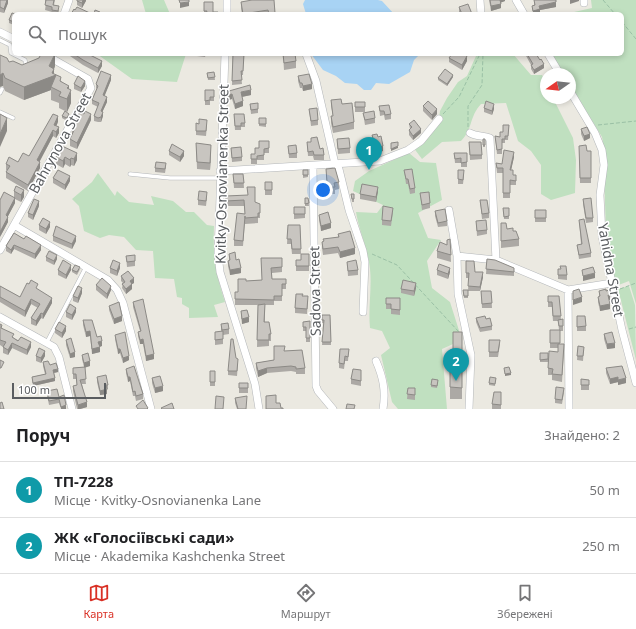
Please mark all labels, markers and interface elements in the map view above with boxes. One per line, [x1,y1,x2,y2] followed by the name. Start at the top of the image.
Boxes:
[12,12,624,56] search box
[26,23,48,45] icon: search
[58,24,107,44] text: Пошук
[540,68,576,104] north arrow
[210,84,233,264] street label: Kvitky-Osnovianenka Street
[24,89,95,197] street label: Bahrynova Street
[356,137,382,170] pin: 1
[313,180,333,200] your location
[594,221,629,318] street label: Yahidna Street
[304,246,325,336] street label: Sadova Street
[443,348,469,381] pin: 2
[12,381,106,400] scale bar
[18,382,50,397] text: 100 m
[16,424,70,447] text: Поруч
[544,426,620,444] text: Знайдено: 2
[54,471,113,491] text: ТП-7228
[25,481,33,499] text: 1
[590,481,620,499] text: 50 m
[54,491,261,509] text: Місце · Kvitky-Osnovianenka Lane
[54,527,234,547] text: ЖК «Голосіївські сади»
[25,537,33,555] text: 2
[582,537,620,555] text: 250 m
[54,547,285,565] text: Місце · Akademika Kashchenka Street
[83,582,114,621] tab: Карта
[281,582,331,621] tab: Маршрут
[497,582,553,621] tab: Збережені

